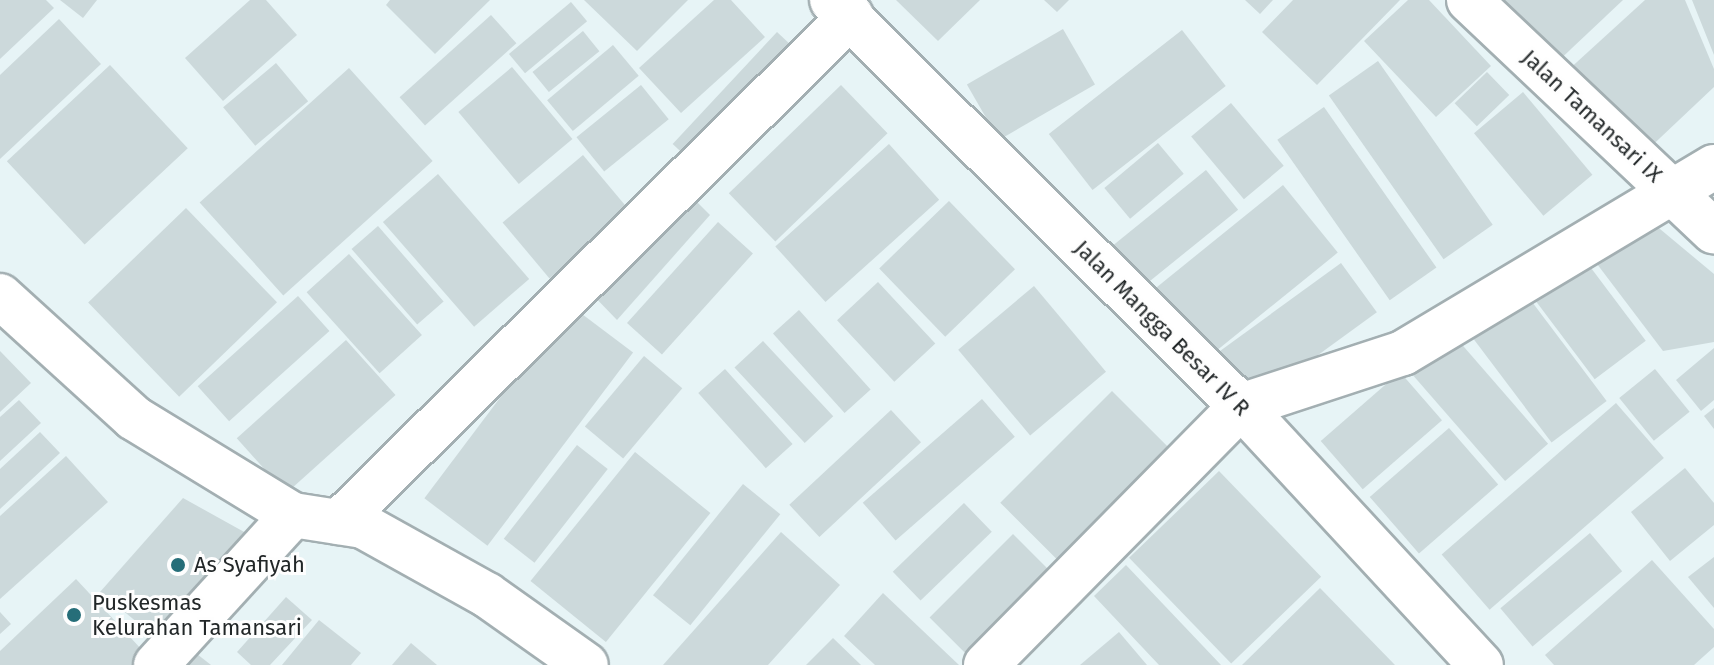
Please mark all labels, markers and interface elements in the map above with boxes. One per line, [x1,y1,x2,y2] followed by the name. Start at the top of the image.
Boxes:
[1516,44,1668,188] street label: Jalan Tamansari IX
[1069,235,1255,421] street label: Jalan Mangga Besar IV R
[194,552,305,578] place label: As Syafiyah
[169,556,187,574] marker: As Syafiyah
[92,589,302,640] place label: Puskesmas Kelurahan Tamansari
[63,604,85,626] marker: Puskesmas Kelurahan Tamansari

